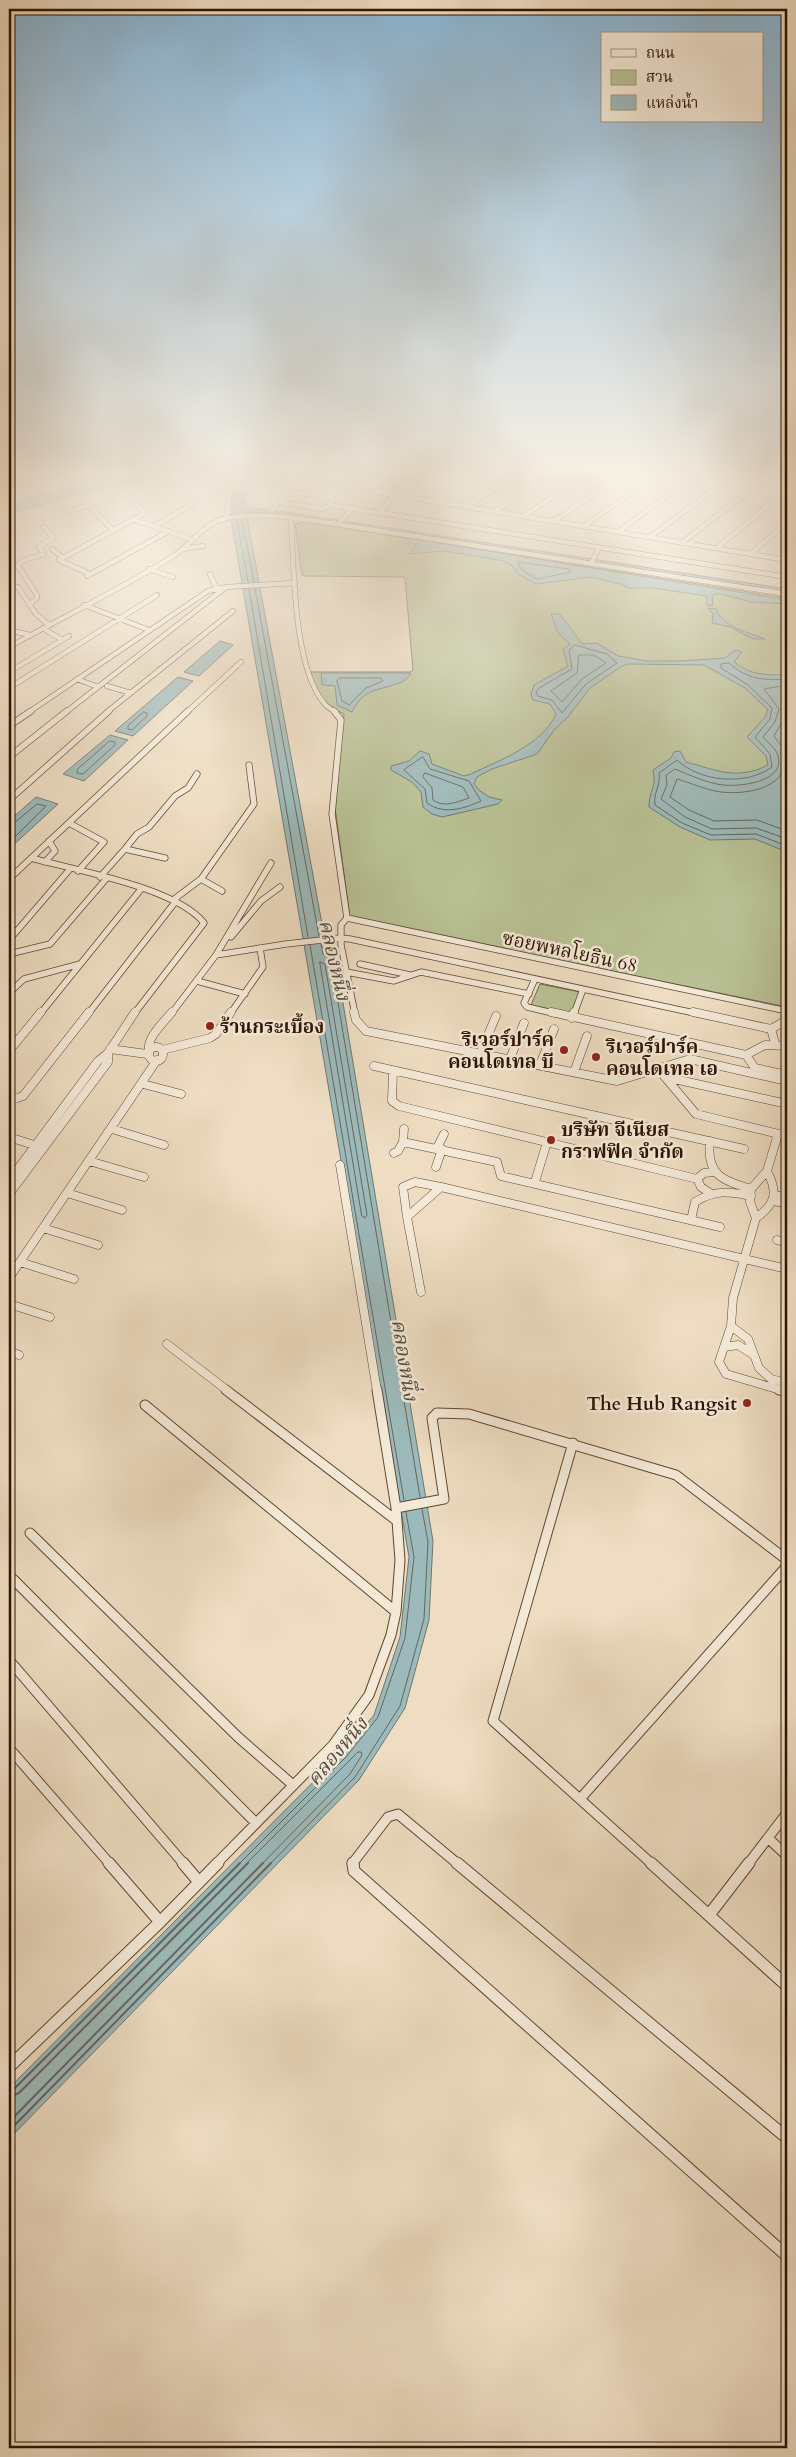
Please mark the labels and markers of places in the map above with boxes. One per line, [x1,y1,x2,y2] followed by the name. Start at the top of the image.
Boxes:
[220,1012,324,1040] place label: ร้านกระเบื้อง
[204,1020,216,1032] marker: ร้านกระเบื้อง
[448,1027,554,1075] place label: ริเวอร์ปาร์ค คอนโดเทล บี
[605,1034,718,1082] place label: ริเวอร์ปาร์ค คอนโดเทล เอ
[558,1044,570,1056] marker: ริเวอร์ปาร์ค คอนโดเทล บี
[590,1051,602,1063] marker: ริเวอร์ปาร์ค คอนโดเทล เอ
[561,1117,684,1165] place label: บริษัท จีเนียส กราฟฟิค จำกัด
[545,1134,557,1146] marker: บริษัท จีเนียส กราฟฟิค จำกัด
[586,1391,737,1417] place label: The Hub Rangsit
[741,1397,753,1409] marker: The Hub Rangsit

